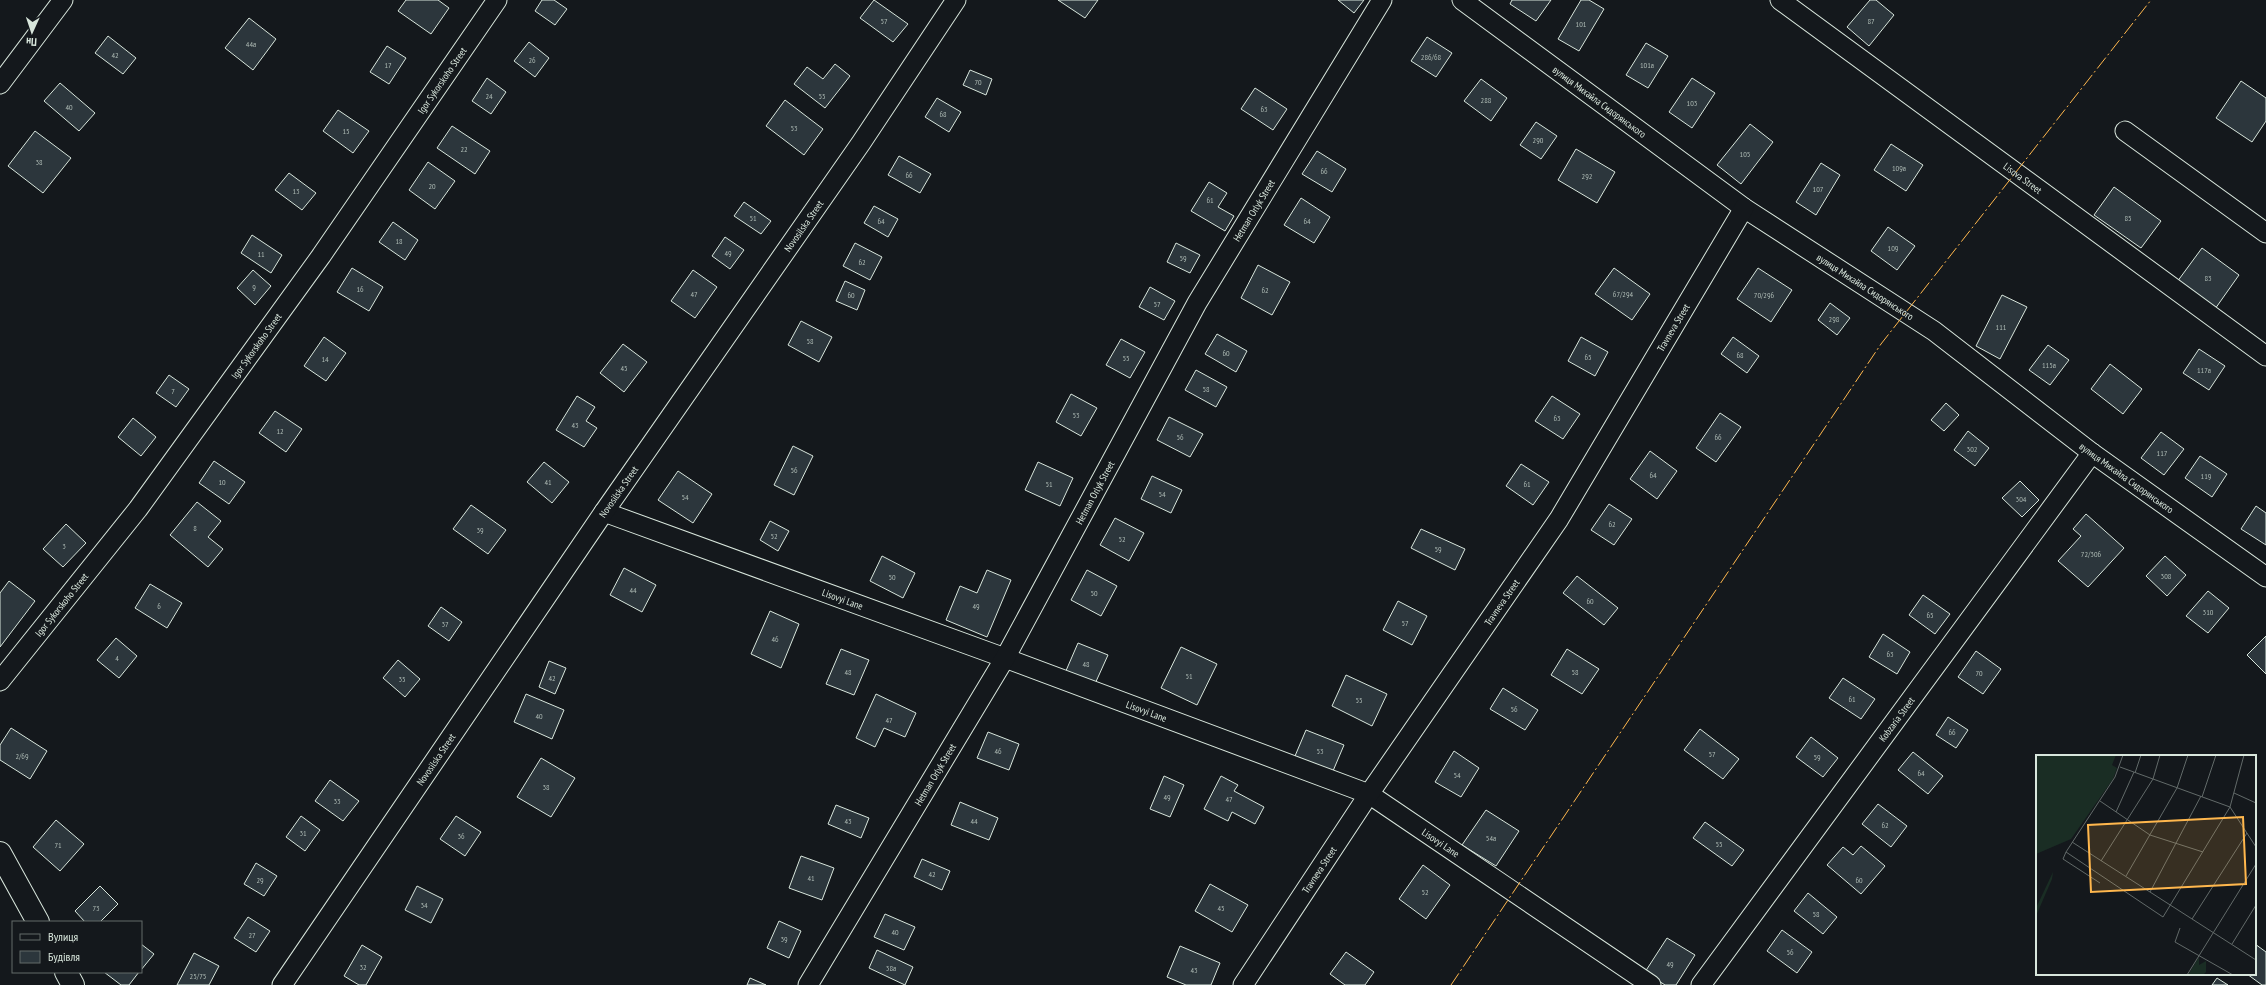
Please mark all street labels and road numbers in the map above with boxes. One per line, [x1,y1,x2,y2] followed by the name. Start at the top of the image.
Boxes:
[415,45,470,116] street label: Igor Sykorskoho Street
[1550,63,1649,141] street label: вулиця Михайла Сидорянського
[2001,160,2045,197] street label: Lisova Street
[1230,177,1278,244] street label: Hetman Orlyk Street
[781,198,826,254] street label: Novosilska Street
[1814,251,1916,323] street label: вулиця Михайла Сидорянського
[1654,301,1693,354] street label: Travneva Street
[228,310,285,381] street label: Igor Sykorskoho Street
[2077,440,2176,516] street label: вулиця Михайла Сидорянського
[1073,458,1118,527] street label: Hetman Orlyk Street
[596,463,641,520] street label: Novosilska Street
[32,570,91,639] street label: Igor Sykorskoho Street
[1481,577,1523,628] street label: Travneva Street
[820,586,865,613] street label: Lisovyi Lane
[1876,694,1918,744] street label: Kobzaria Street
[1124,698,1169,725] street label: Lisovyi Lane
[414,731,458,788] street label: Novosilska Street
[912,741,959,808] street label: Hetman Orlyk Street
[1419,826,1462,860] street label: Lisovyi Lane
[1299,844,1340,896] street label: Travneva Street

